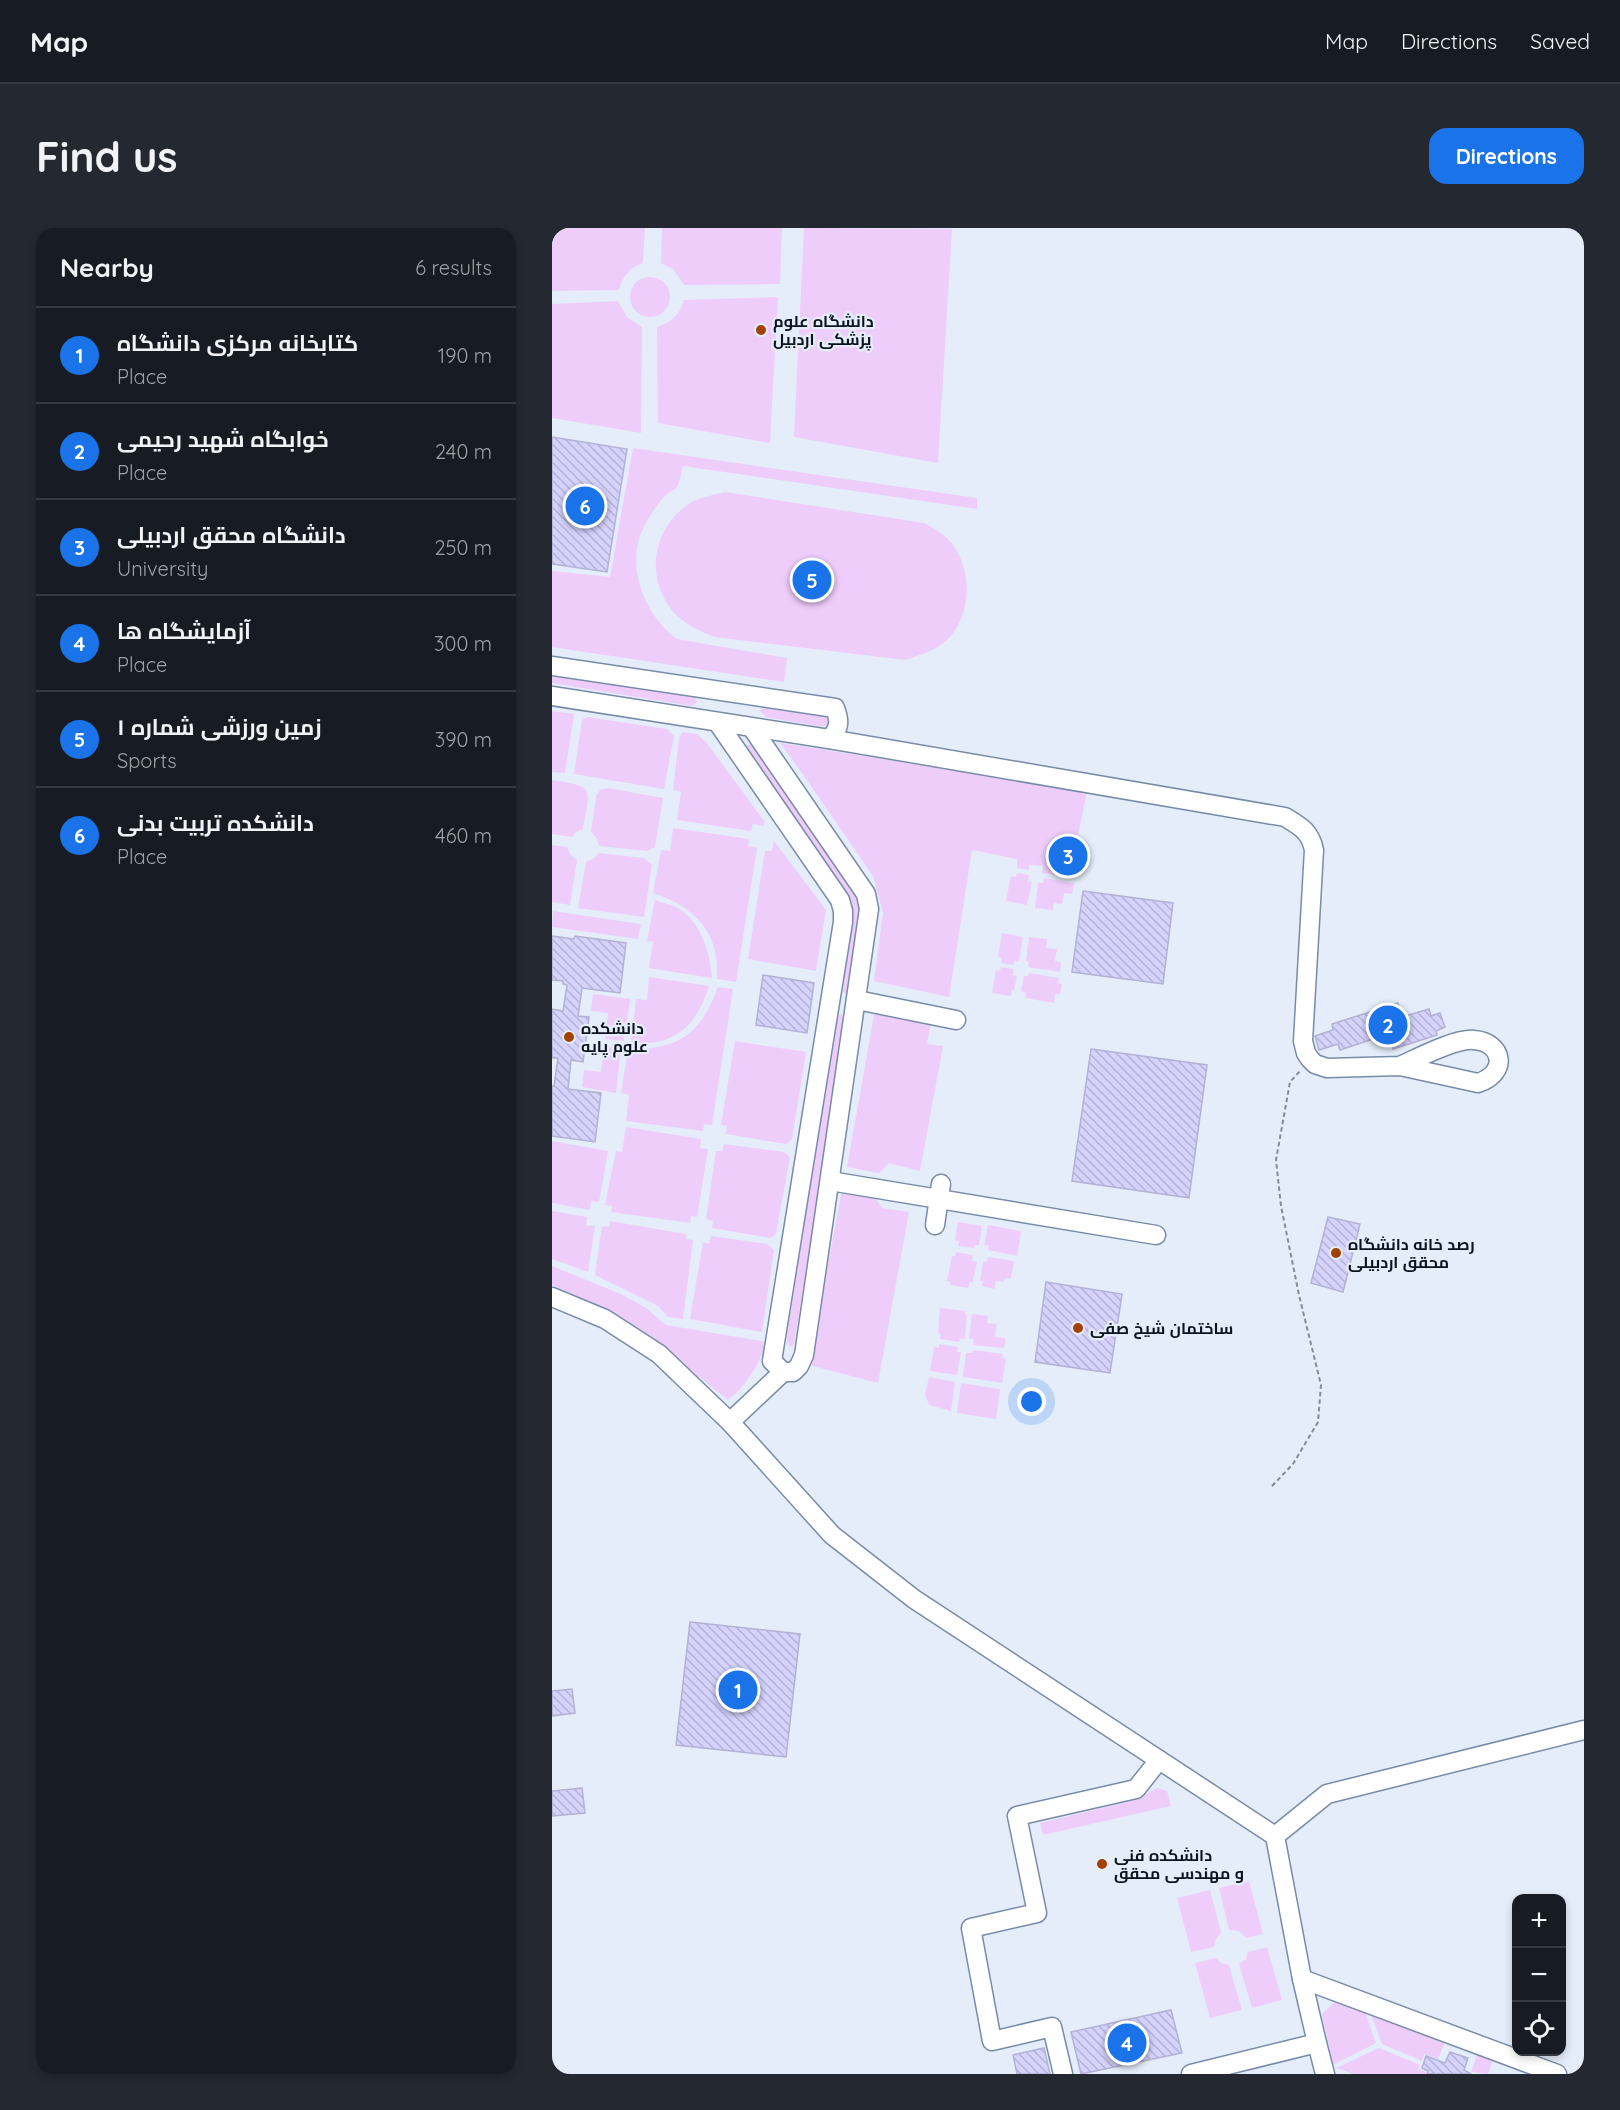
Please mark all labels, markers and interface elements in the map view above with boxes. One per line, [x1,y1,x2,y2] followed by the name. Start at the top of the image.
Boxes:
[30,24,88,59] text: Map
[1325,28,1368,54] text: Map
[1401,28,1497,54] text: Directions
[1530,28,1590,54] text: Saved
[1429,128,1584,184] button: Directions
[36,130,178,183] text: Find us
[60,251,154,284] text: Nearby
[415,255,492,280] text: 6 results
[773,311,874,351] place label: دانشگاه علوم پزشکی اردبیل
[754,323,768,337] marker: دانشگاه علوم پزشکی اردبیل
[117,329,358,357] text: کتابخانه مرکزی دانشگاه
[76,343,83,368] text: 1
[438,343,492,368] text: 190 m
[117,364,167,389] text: Place
[117,425,329,453] text: خوابگاه شهید رحیمی
[74,439,85,464] text: 2
[435,439,492,464] text: 240 m
[117,460,167,485] text: Place
[566,484,604,528] pin: 6
[117,521,346,549] text: دانشگاه محقق اردبیلی
[74,535,85,560] text: 3
[434,535,492,560] text: 250 m
[117,556,208,581] text: University
[792,558,832,602] pin: 5
[117,617,251,645] text: آزمایشگاه ها
[74,631,85,656] text: 4
[434,631,492,656] text: 300 m
[117,652,167,677] text: Place
[117,713,321,741] text: زمین ورزشی شماره ۱
[74,727,85,752] text: 5
[435,727,492,752] text: 390 m
[117,748,177,773] text: Sports
[117,809,314,837] text: دانشکده تربیت بدنی
[74,823,85,848] text: 6
[435,823,492,848] text: 460 m
[1048,834,1088,878] pin: 3
[117,844,167,869] text: Place
[1368,1002,1408,1048] pin: 2
[581,1018,648,1058] place label: دانشکده علوم پایه
[562,1030,576,1044] marker: دانشکده علوم پایه
[1348,1234,1475,1272] place label: رصد خانه دانشگاه محقق اردبیلی
[1329,1246,1343,1260] marker: رصد خانه دانشگاه محقق اردبیلی
[1090,1318,1233,1339] place label: ساختمان شیخ صفی
[1071,1321,1085,1335] marker: ساختمان شیخ صفی
[1017,1387,1046,1416] your location
[718,1668,758,1712] pin: 1
[1114,1845,1244,1883] place label: دانشکده فنی و مهندسی محقق
[1095,1857,1109,1871] marker: دانشکده فنی و مهندسی محقق
[1512,1894,1566,2056] map controls
[1512,1894,1566,1948] button: +
[1512,1948,1566,2002] button: −
[1512,2002,1566,2056] button: locate
[1108,2020,1146,2066] pin: 4

